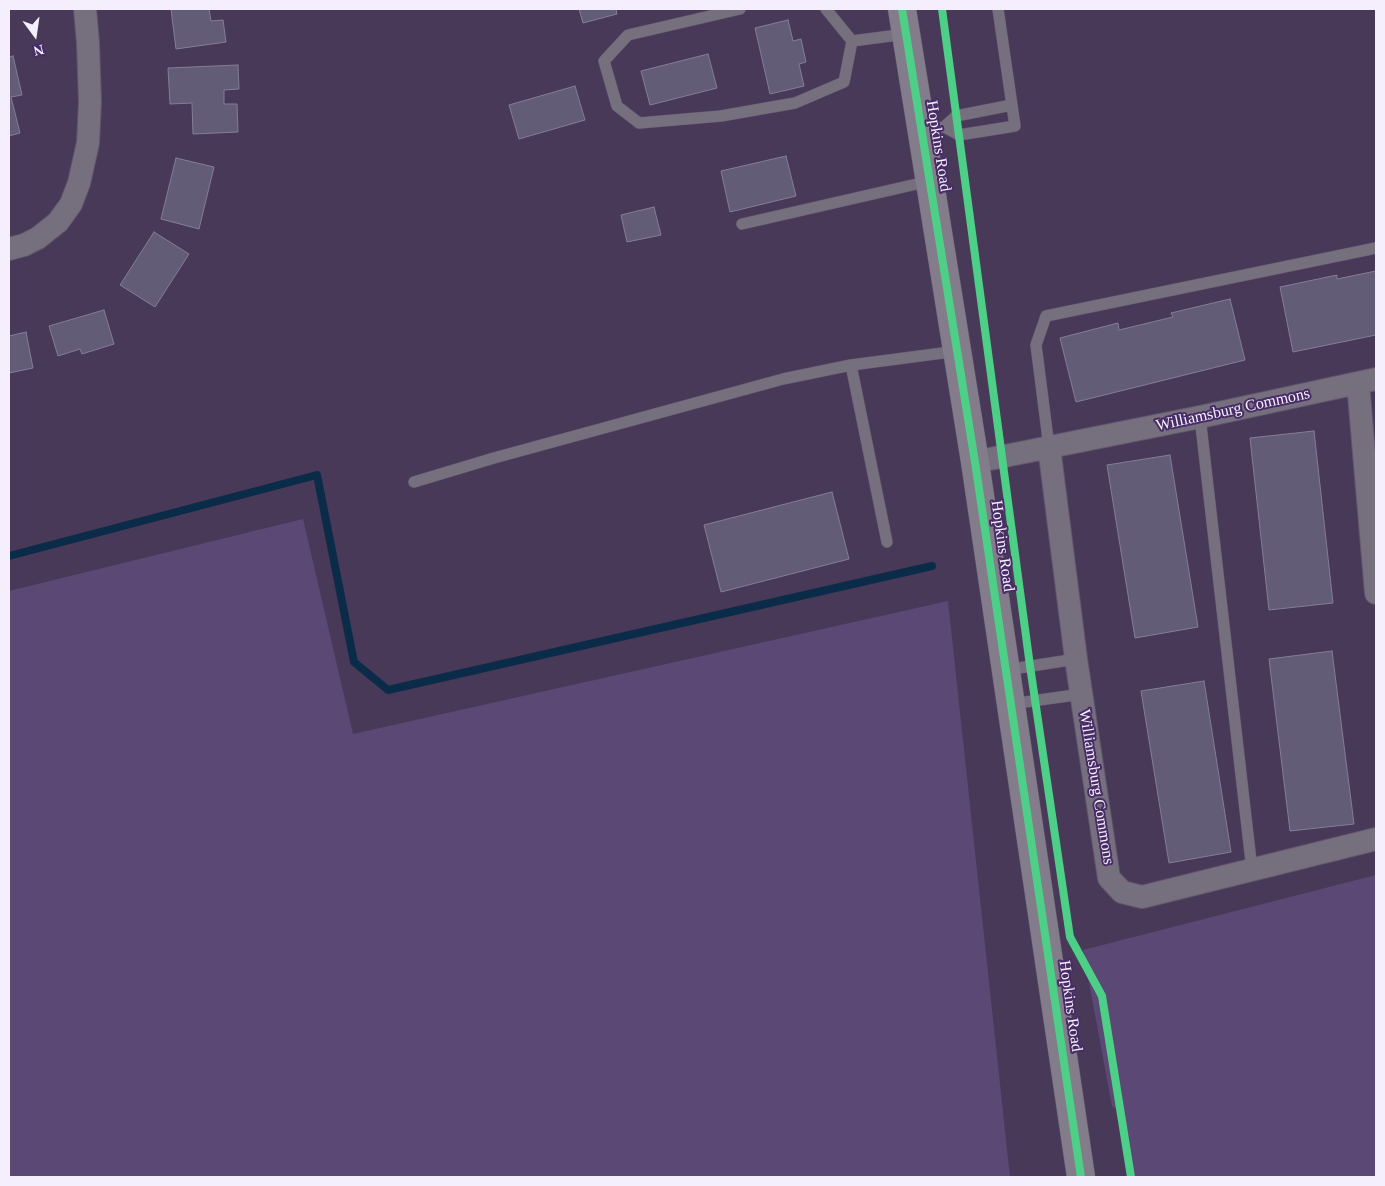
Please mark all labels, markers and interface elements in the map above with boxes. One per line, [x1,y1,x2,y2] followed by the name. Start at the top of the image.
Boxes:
[10,10,60,60] north arrow
[32,42,45,59] text: N
[921,99,955,193] street label: Hopkins Road
[1154,384,1312,436] street label: Williamsburg Commons
[986,499,1018,593] street label: Hopkins Road
[1074,708,1118,866] street label: Williamsburg Commons
[1054,959,1086,1053] street label: Hopkins Road

